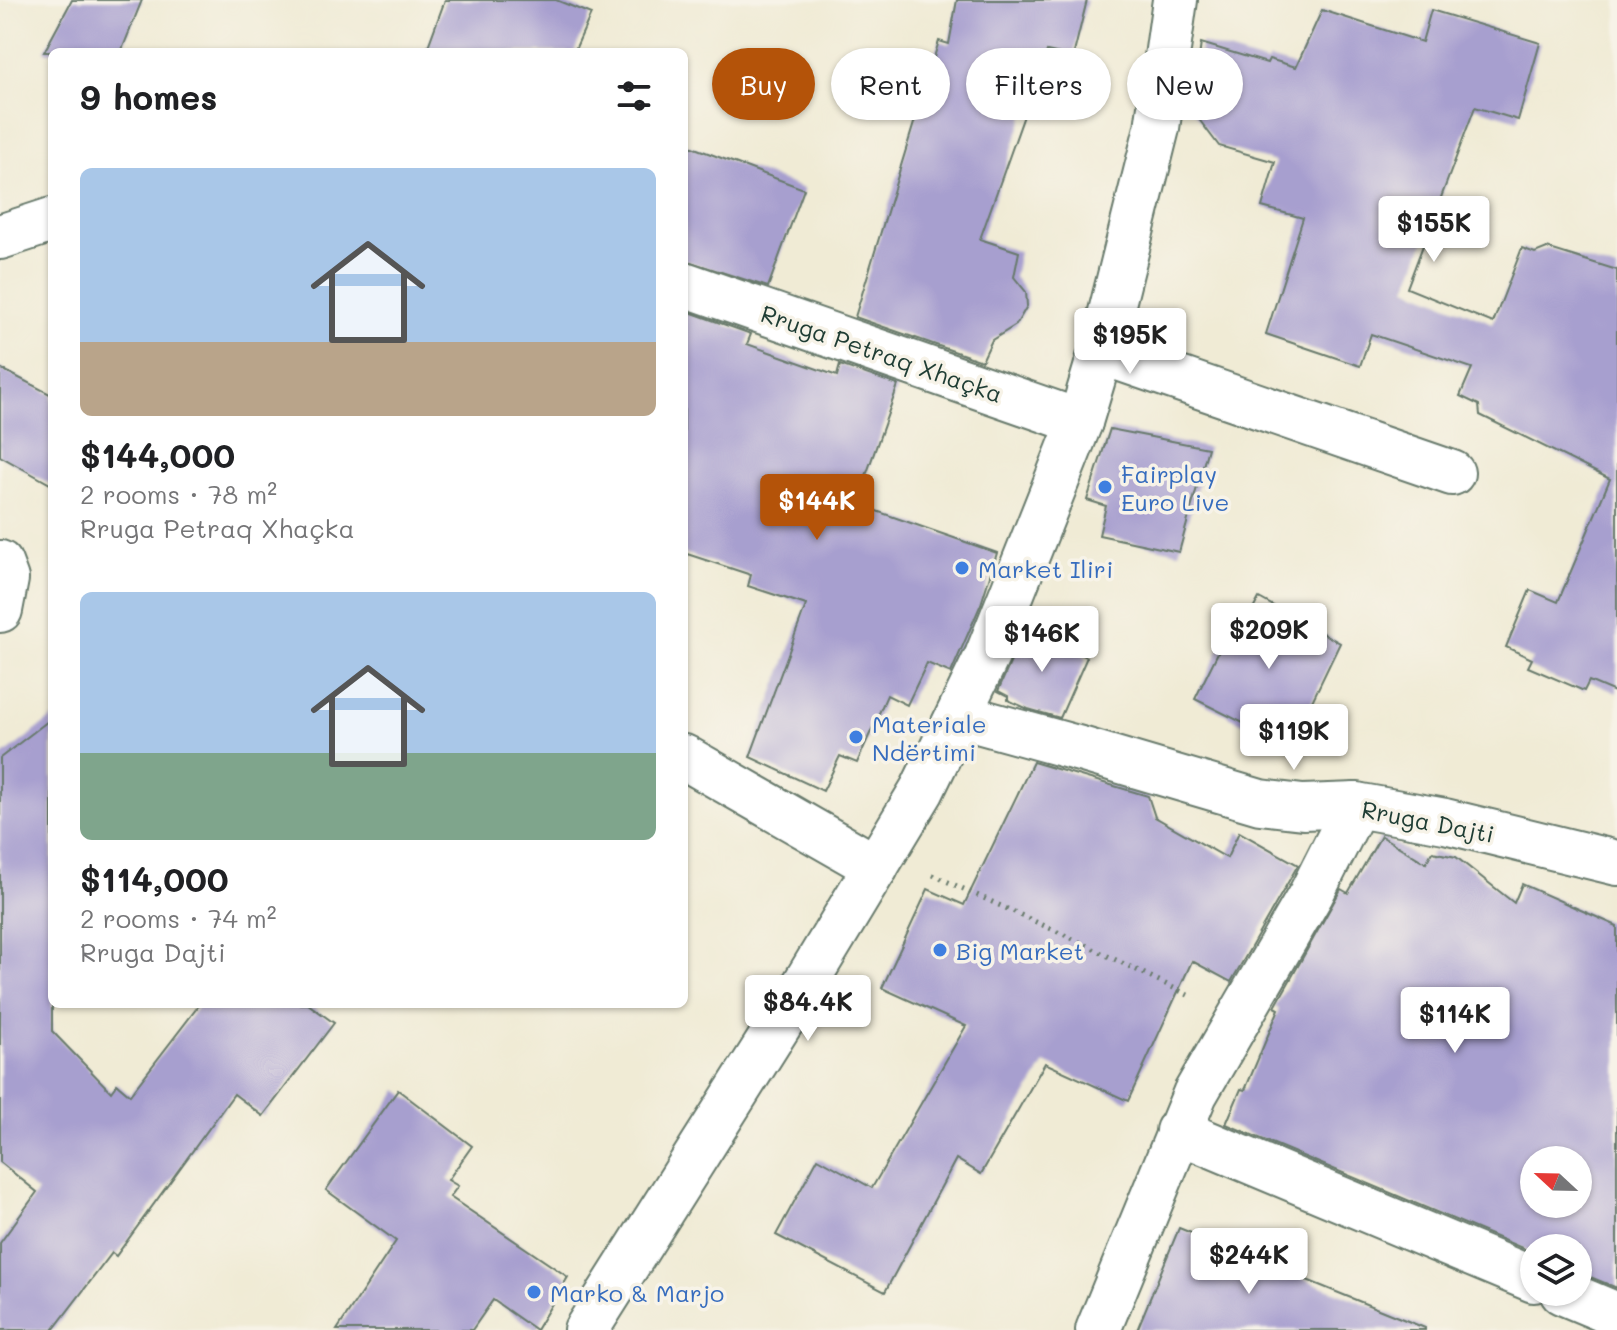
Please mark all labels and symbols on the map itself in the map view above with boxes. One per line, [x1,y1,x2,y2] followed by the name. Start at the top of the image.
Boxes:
[1378,196,1490,264] pin: $155K
[757,297,1007,409] street label: Rruga Petraq Xhaçka
[1074,308,1186,376] pin: $195K
[1121,458,1229,517] place label: Fairplay Euro Live
[761,474,873,542] pin: $144K
[1096,478,1114,496] marker: Fairplay Euro Live
[978,553,1113,584] place label: Market Iliri
[953,559,971,577] marker: Market Iliri
[1213,603,1325,671] pin: $209K
[986,606,1098,674] pin: $146K
[1238,704,1350,772] pin: $119K
[872,708,987,767] place label: Materiale Ndërtimi
[847,728,865,746] marker: Materiale Ndërtimi
[1359,793,1497,849] street label: Rruga Dajti
[956,935,1084,966] place label: Big Market
[931,941,949,959] marker: Big Market
[743,975,873,1043] pin: $84.4K
[1399,987,1511,1055] pin: $114K
[1520,1146,1592,1218] north arrow
[1193,1228,1305,1296] pin: $244K
[550,1277,724,1308] place label: Marko & Marjo
[525,1283,543,1301] marker: Marko & Marjo

